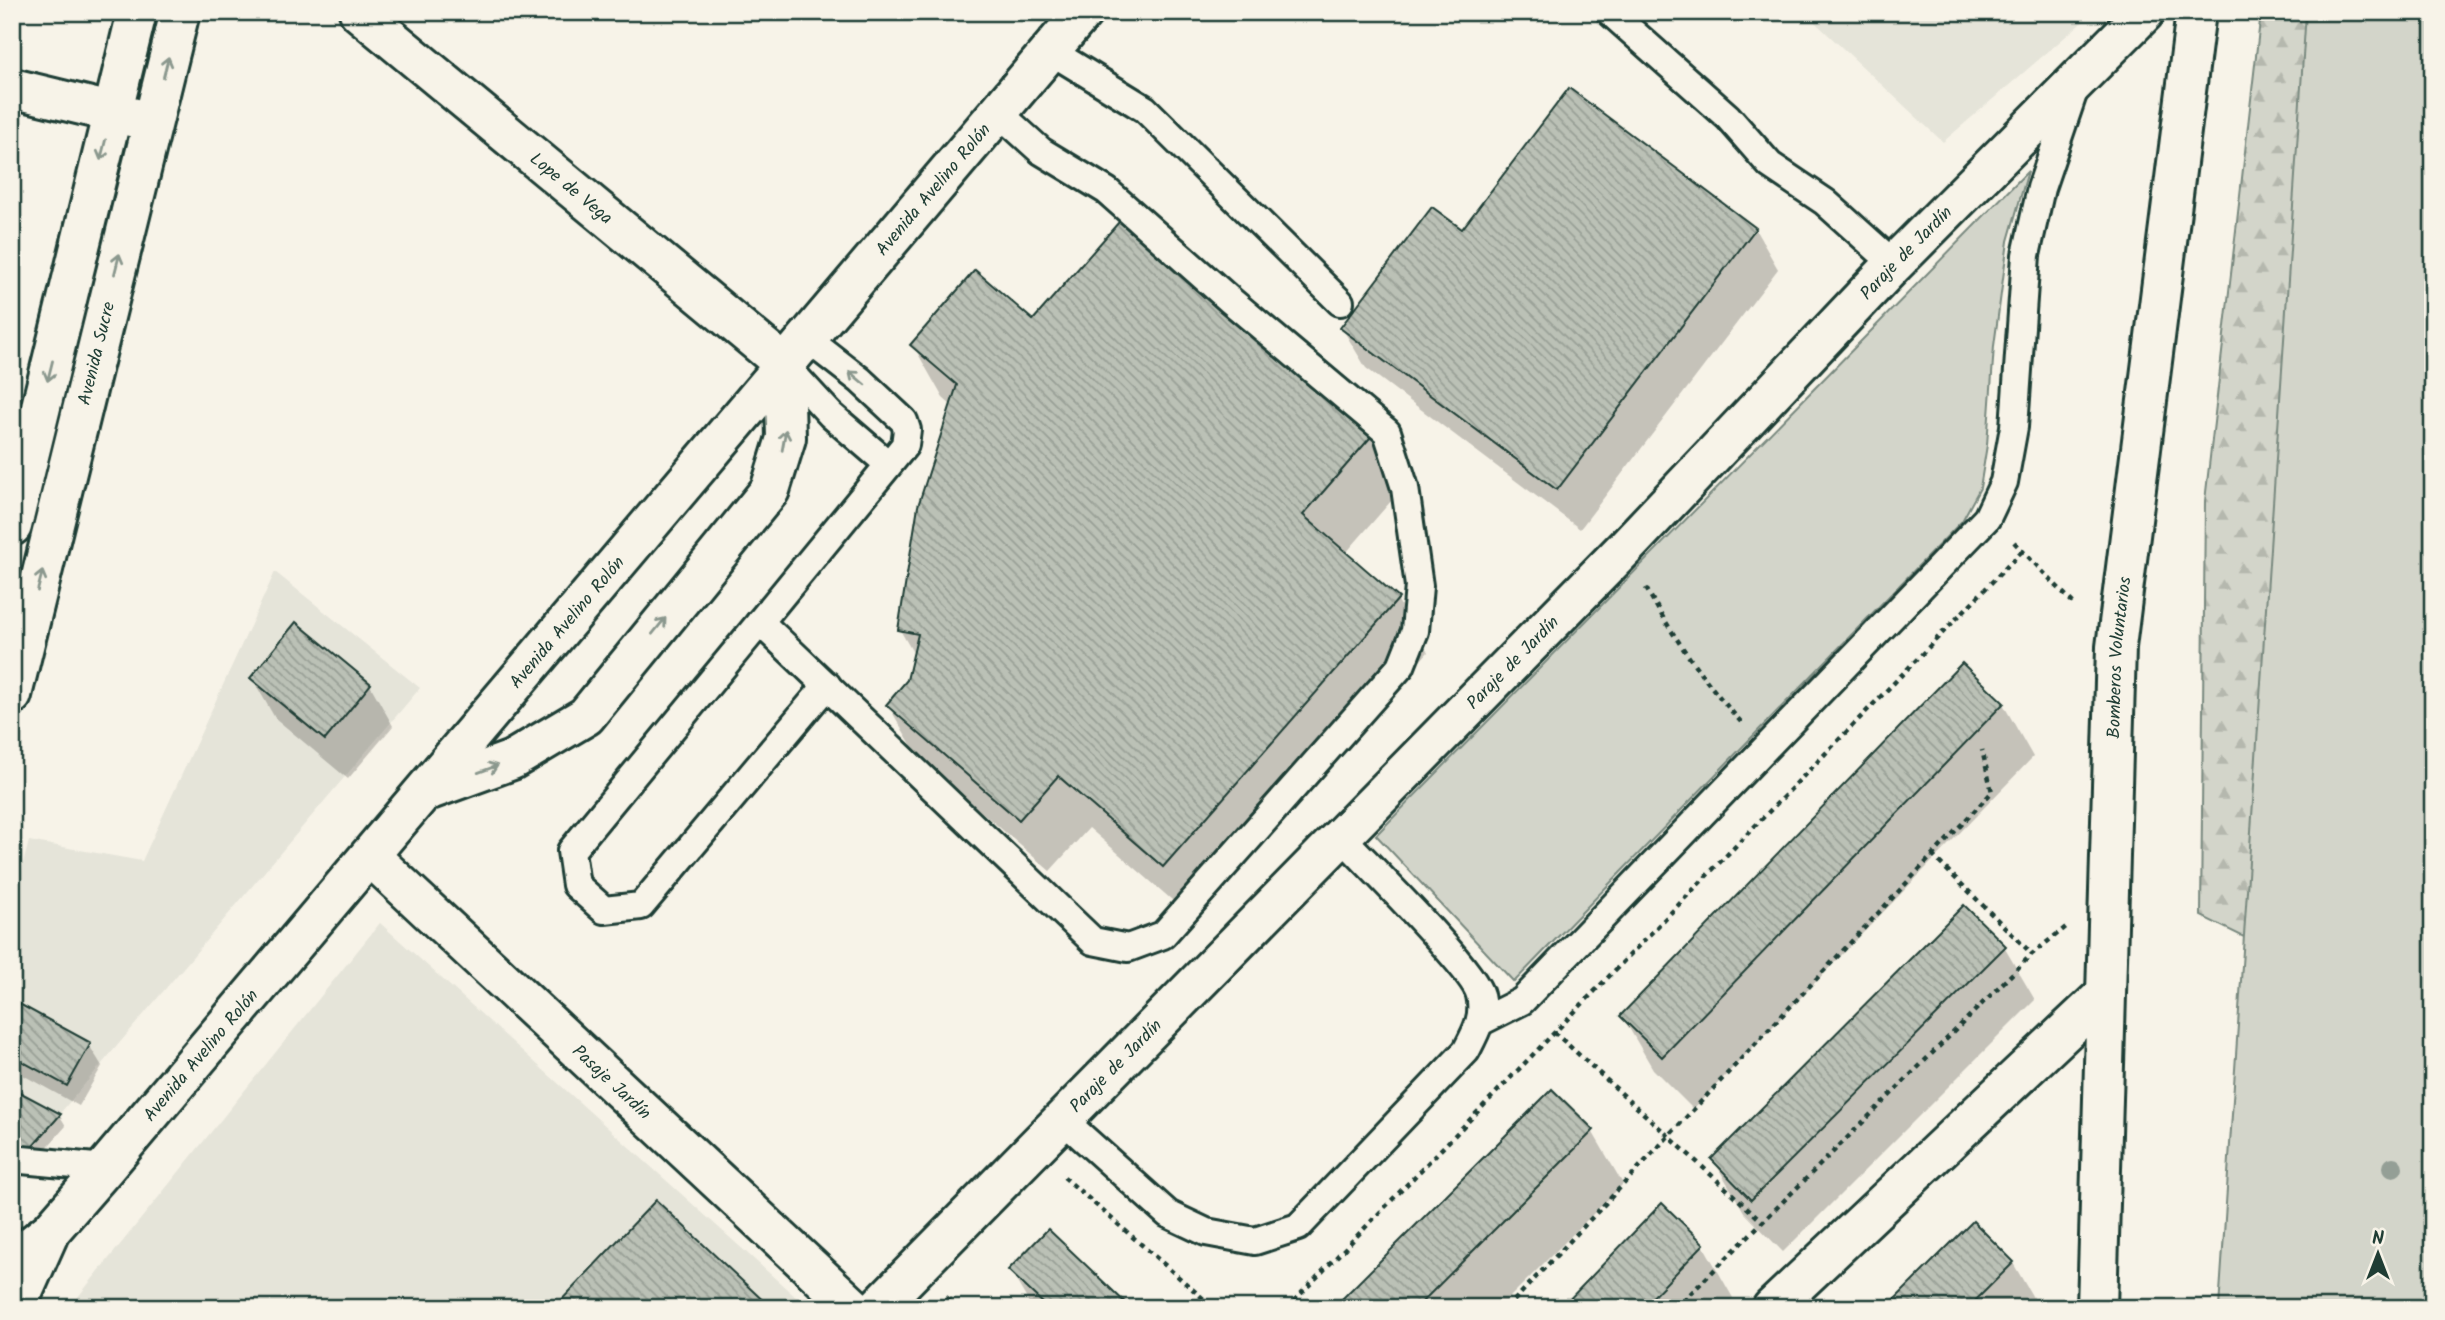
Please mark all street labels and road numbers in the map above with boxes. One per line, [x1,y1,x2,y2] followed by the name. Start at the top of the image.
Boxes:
[869,117,999,263] street label: Avenida Avelino Rolón
[522,146,619,233] street label: Lope de Vega
[1854,200,1960,308] street label: Paraje de Jardín
[71,299,124,408] street label: Avenida Sucre
[503,550,633,696] street label: Avenida Avelino Rolón
[2100,575,2141,739] street label: Bomberos Voluntarios
[1460,609,1567,717] street label: Paraje de Jardín
[137,983,267,1129] street label: Avenida Avelino Rolón
[1063,1013,1170,1121] street label: Paraje de Jardín
[564,1038,657,1128] street label: Pasaje Jardín

